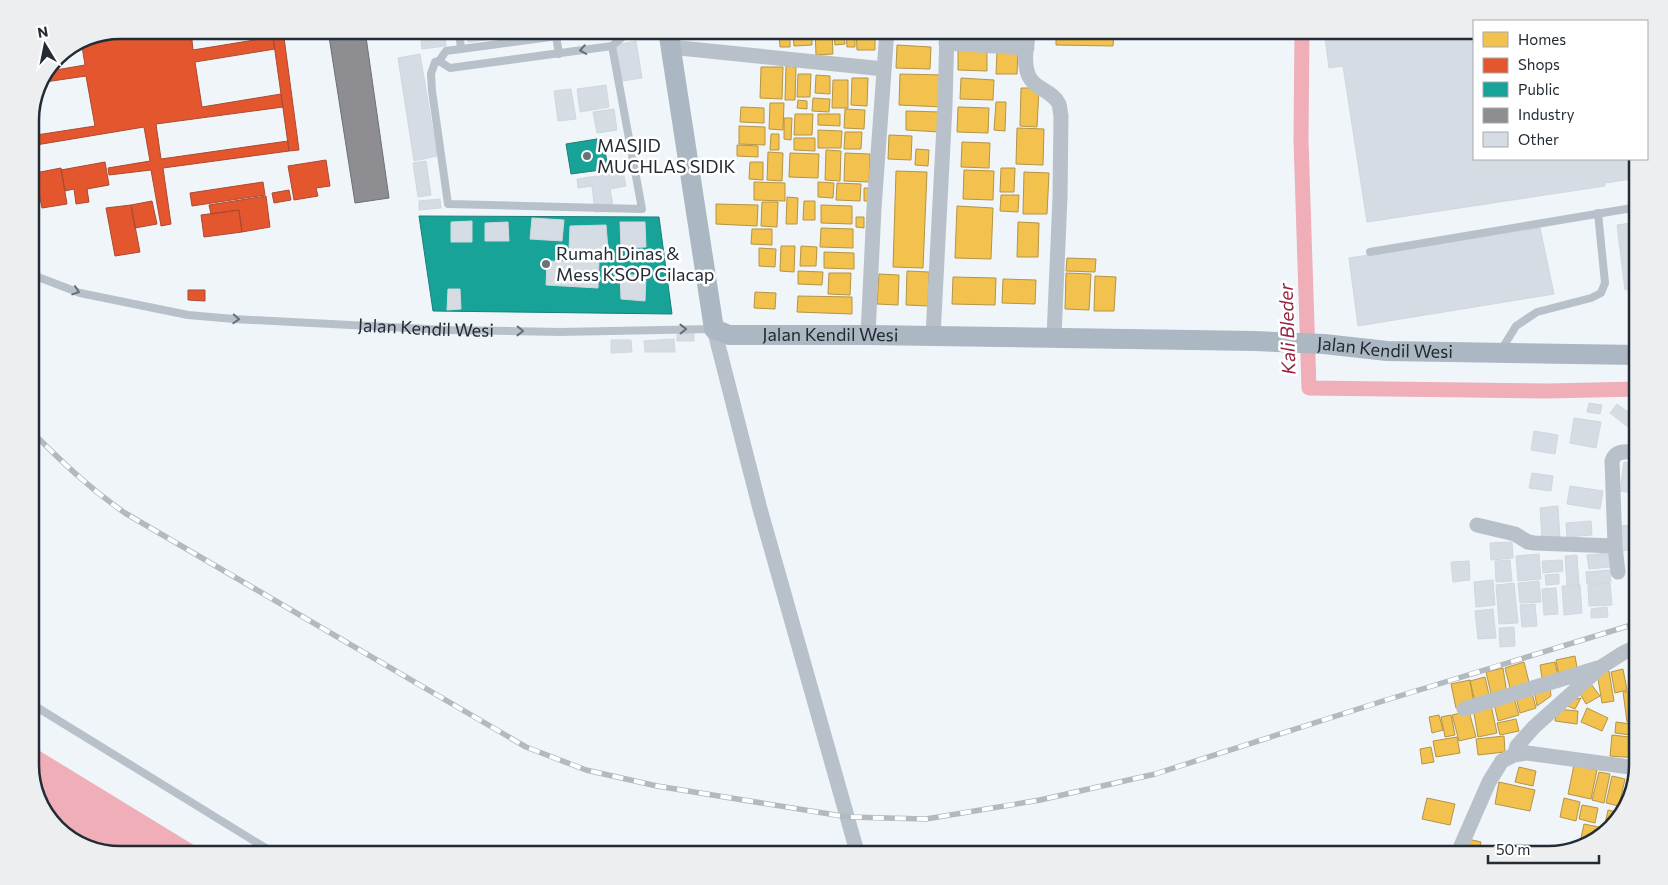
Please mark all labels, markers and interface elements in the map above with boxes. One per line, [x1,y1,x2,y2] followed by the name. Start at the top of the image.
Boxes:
[20,20,70,70] north arrow
[1473,20,1648,160] legend
[36,22,49,41] text: N
[1518,30,1566,48] text: Homes
[579,45,588,55] one-way arrow
[1518,55,1560,73] text: Shops
[1518,80,1560,98] text: Public
[1518,105,1575,123] text: Industry
[1518,130,1559,148] text: Other
[597,134,736,177] place label: MASJID MUCHLAS SIDIK
[581,150,593,162] marker: MASJID MUCHLAS SIDIK
[556,242,714,285] place label: Rumah Dinas & Mess KSOP Cilacap
[540,258,552,270] marker: Rumah Dinas & Mess KSOP Cilacap
[1273,281,1300,375] water label: Kali Bleder
[71,285,80,295] one-way arrow
[357,313,494,341] street label: Jalan Kendil Wesi
[232,314,240,325] one-way arrow
[762,323,899,345] street label: Jalan Kendil Wesi
[679,324,687,334] one-way arrow
[517,326,525,337] one-way arrow
[1317,332,1453,362] street label: Jalan Kendil Wesi
[1488,832,1599,864] scale bar
[1496,840,1530,858] text: 50 m

